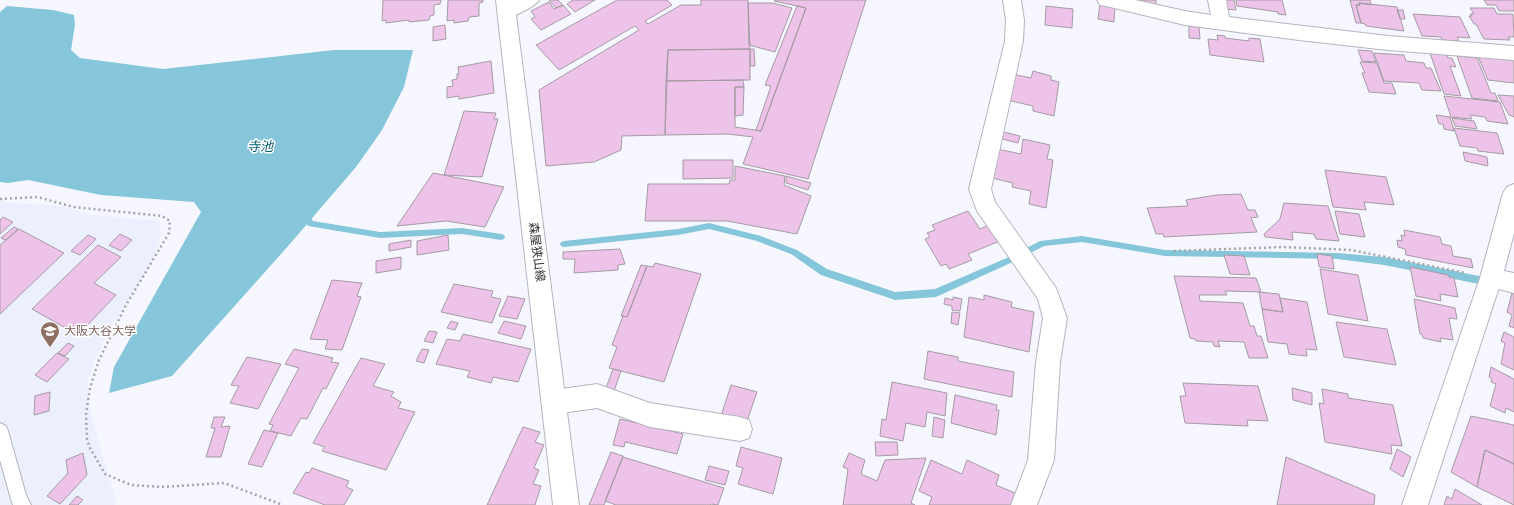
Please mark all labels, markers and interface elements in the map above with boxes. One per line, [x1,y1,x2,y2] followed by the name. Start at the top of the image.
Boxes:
[247,138,275,155] water label: 寺池
[525,221,549,283] street label: 森屋狭山線
[39,320,61,348] school or university icon: 大阪大谷大学
[64,323,136,339] place label: 大阪大谷大学

